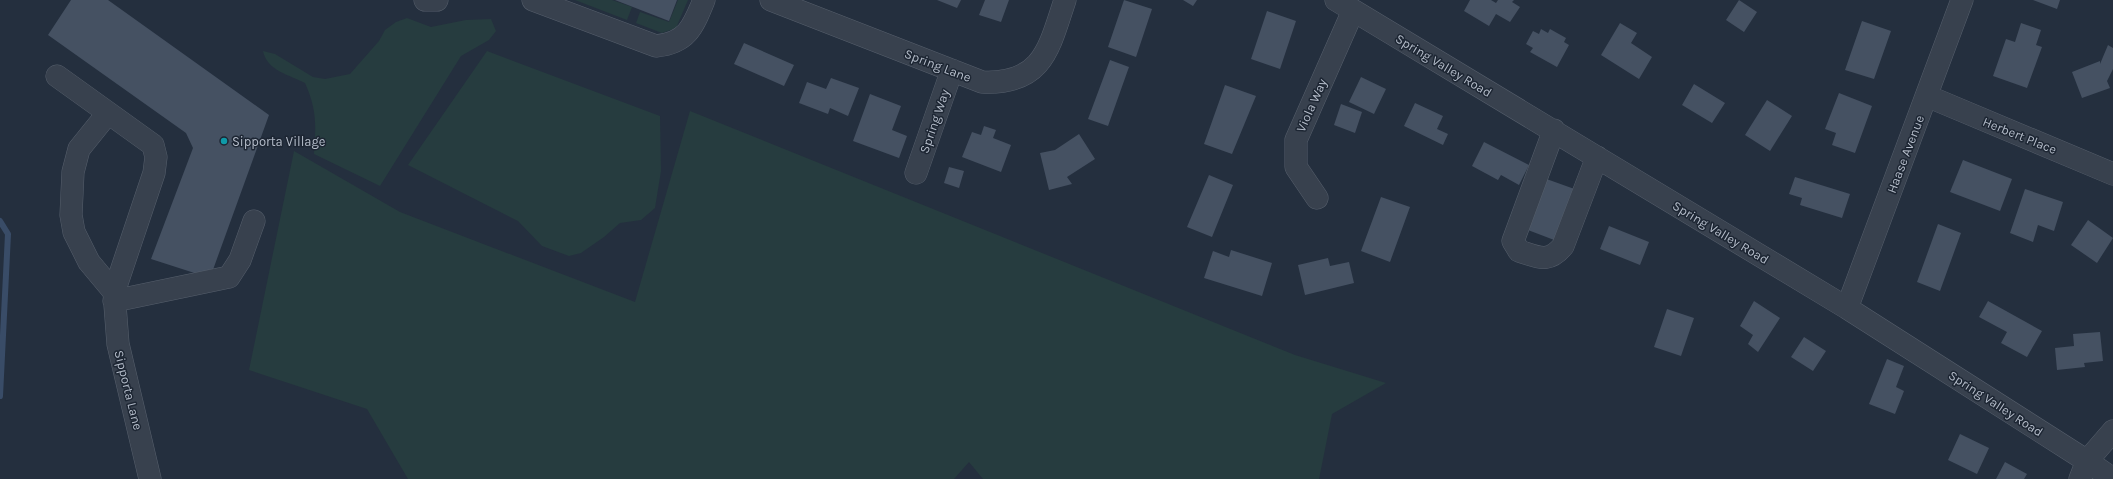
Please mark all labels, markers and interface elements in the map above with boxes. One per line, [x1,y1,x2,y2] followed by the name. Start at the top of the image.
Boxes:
[1393,31,1494,100] street label: Spring Valley Road
[902,46,974,85] street label: Spring Lane
[1293,76,1330,134] street label: Viola Way
[917,87,952,155] street label: Spring Way
[1884,113,1927,195] street label: Haase Avenue
[1981,114,2059,157] street label: Herbert Place
[232,134,326,149] place label: Sipporta Village
[219,136,229,146] marker: Sipporta Village
[1670,198,1771,267] street label: Spring Valley Road
[111,349,146,432] street label: Sipporta Lane
[1946,367,2046,439] street label: Spring Valley Road

